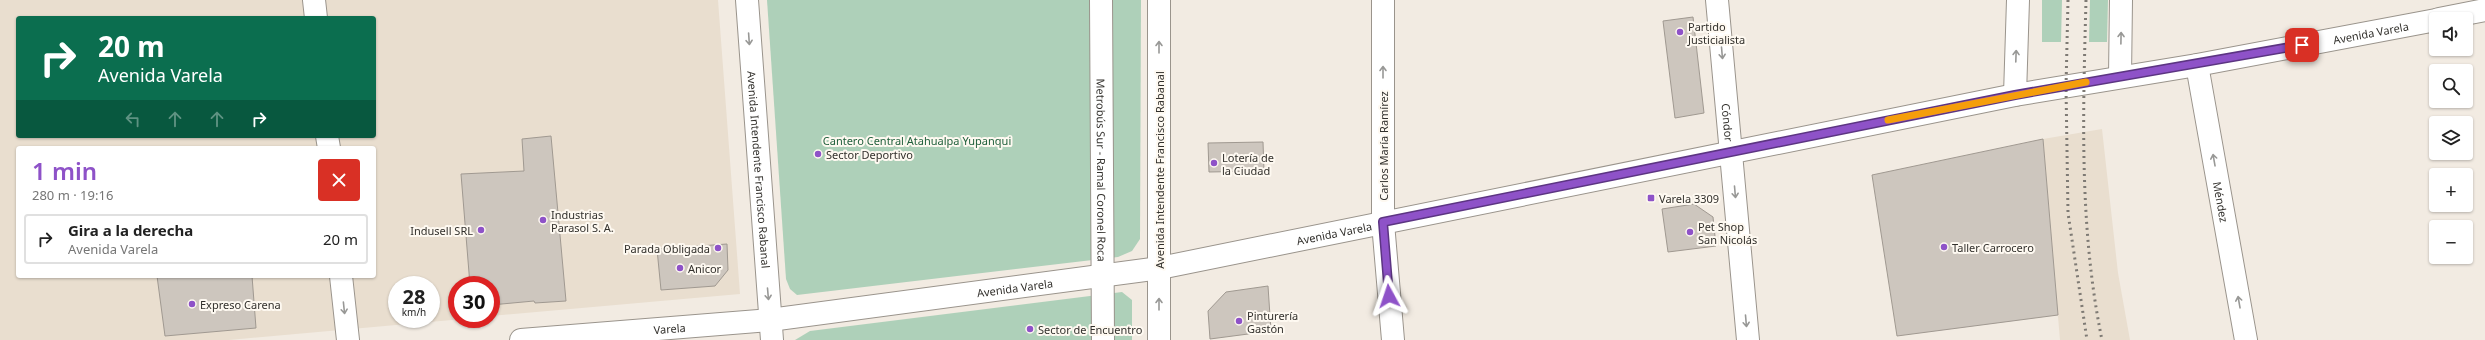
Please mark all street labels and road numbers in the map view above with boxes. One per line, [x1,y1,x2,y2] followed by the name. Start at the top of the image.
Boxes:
[2332,18,2410,47] street label: Avenida Varela
[745,70,774,269] street label: Avenida Intendente Francisco Rabanal
[1152,71,1167,269] street label: Avenida Intendente Francisco Rabanal
[1094,78,1110,262] street label: Metrobús Sur - Ramal Coronel Roca
[1376,91,1391,201] street label: Carlos María Ramírez
[1719,103,1737,143] street label: Cóndor
[2210,180,2232,223] street label: Méndez
[1295,218,1373,248] street label: Avenida Varela
[976,275,1054,300] street label: Avenida Varela
[653,319,686,337] street label: Varela

